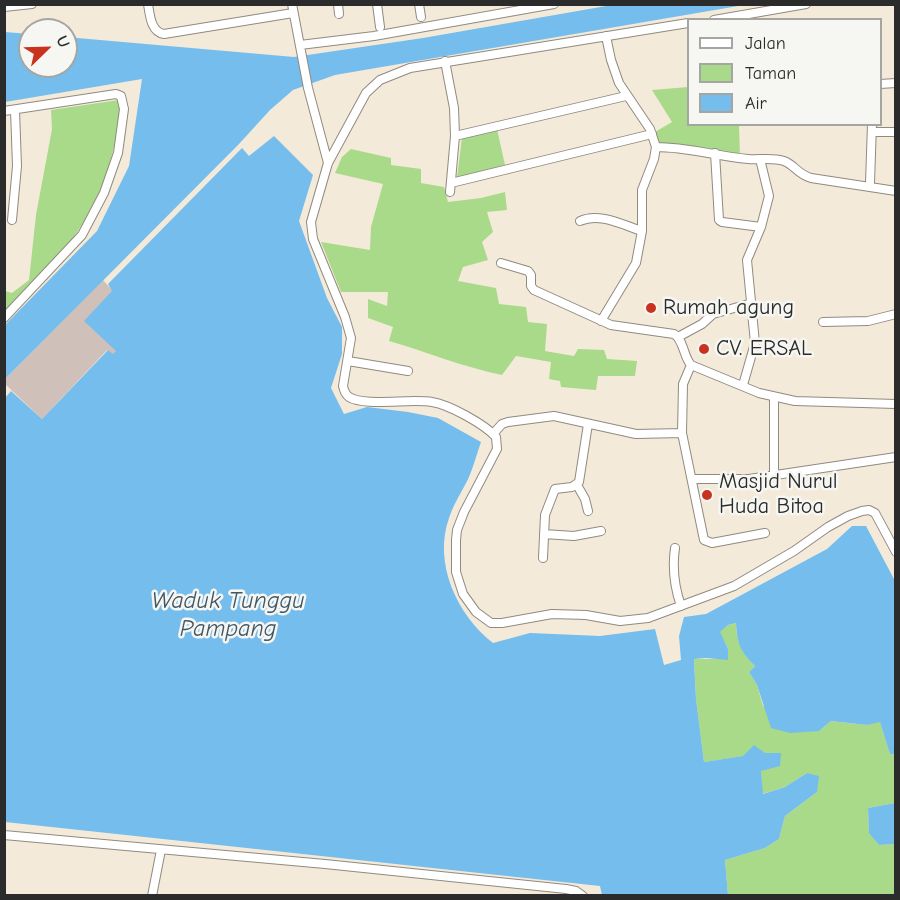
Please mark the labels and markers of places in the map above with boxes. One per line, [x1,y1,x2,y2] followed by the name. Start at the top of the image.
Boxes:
[663,295,794,321] place label: Rumah agung
[644,301,658,315] marker: Rumah agung
[716,336,812,362] place label: CV. ERSAL
[697,342,711,356] marker: CV. ERSAL
[719,469,838,520] place label: Masjid Nurul Huda Bitoa
[700,488,714,502] marker: Masjid Nurul Huda Bitoa

